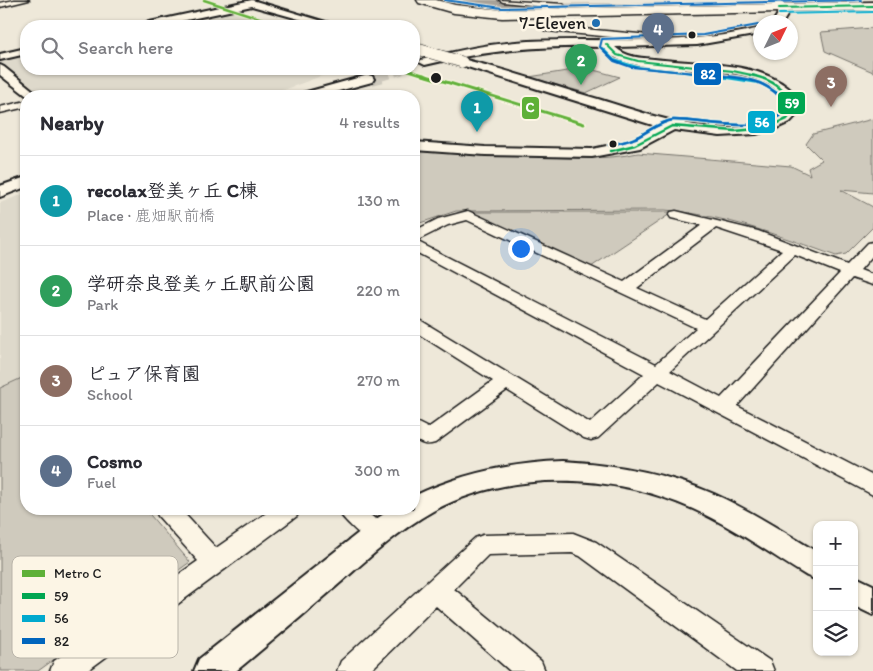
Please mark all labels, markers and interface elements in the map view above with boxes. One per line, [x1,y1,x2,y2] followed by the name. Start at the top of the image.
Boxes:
[519,12,586,34] place label: 7-Eleven
[642,13,674,54] pin: 4
[753,15,798,60] north arrow
[590,17,602,29] marker: 7-Eleven
[20,20,420,75] search box
[687,30,697,40] unlabelled marker
[38,34,66,62] icon: search
[78,36,173,59] text: Search here
[565,44,597,85] pin: 2
[693,62,722,86] line badge: 82
[700,66,716,83] text: 82
[815,66,847,107] pin: 3
[429,71,443,85] unlabelled marker
[461,91,493,132] pin: 1
[777,91,806,115] line badge: 59
[785,95,799,112] text: 59
[521,96,540,120] line badge: C
[525,99,535,116] text: C
[40,110,104,135] text: Nearby
[747,110,776,134] line badge: 56
[339,113,400,132] text: 4 results
[755,114,770,131] text: 56
[608,139,618,149] unlabelled marker
[87,179,258,202] text: recolax登美ヶ丘 C棟
[52,191,60,210] text: 1
[357,191,400,210] text: 130 m
[87,206,215,225] text: Place · 鹿畑駅前橋
[508,236,534,262] your location
[87,272,315,295] text: 学研奈良登美ヶ丘駅前公園
[52,281,60,300] text: 2
[356,281,400,300] text: 220 m
[87,295,118,314] text: Park
[87,362,200,385] text: ピュア保育園
[52,371,60,390] text: 3
[357,371,400,390] text: 270 m
[87,385,133,404] text: School
[87,450,142,473] text: Cosmo
[51,461,61,480] text: 4
[355,461,400,480] text: 300 m
[87,473,116,492] text: Fuel
[813,521,858,656] map controls
[813,521,858,566] button: +
[12,556,178,658] legend
[54,565,102,582] text: Metro C
[813,566,858,611] button: −
[54,588,69,605] text: 59
[54,610,69,627] text: 56
[813,611,858,656] button: layers
[54,633,70,650] text: 82

